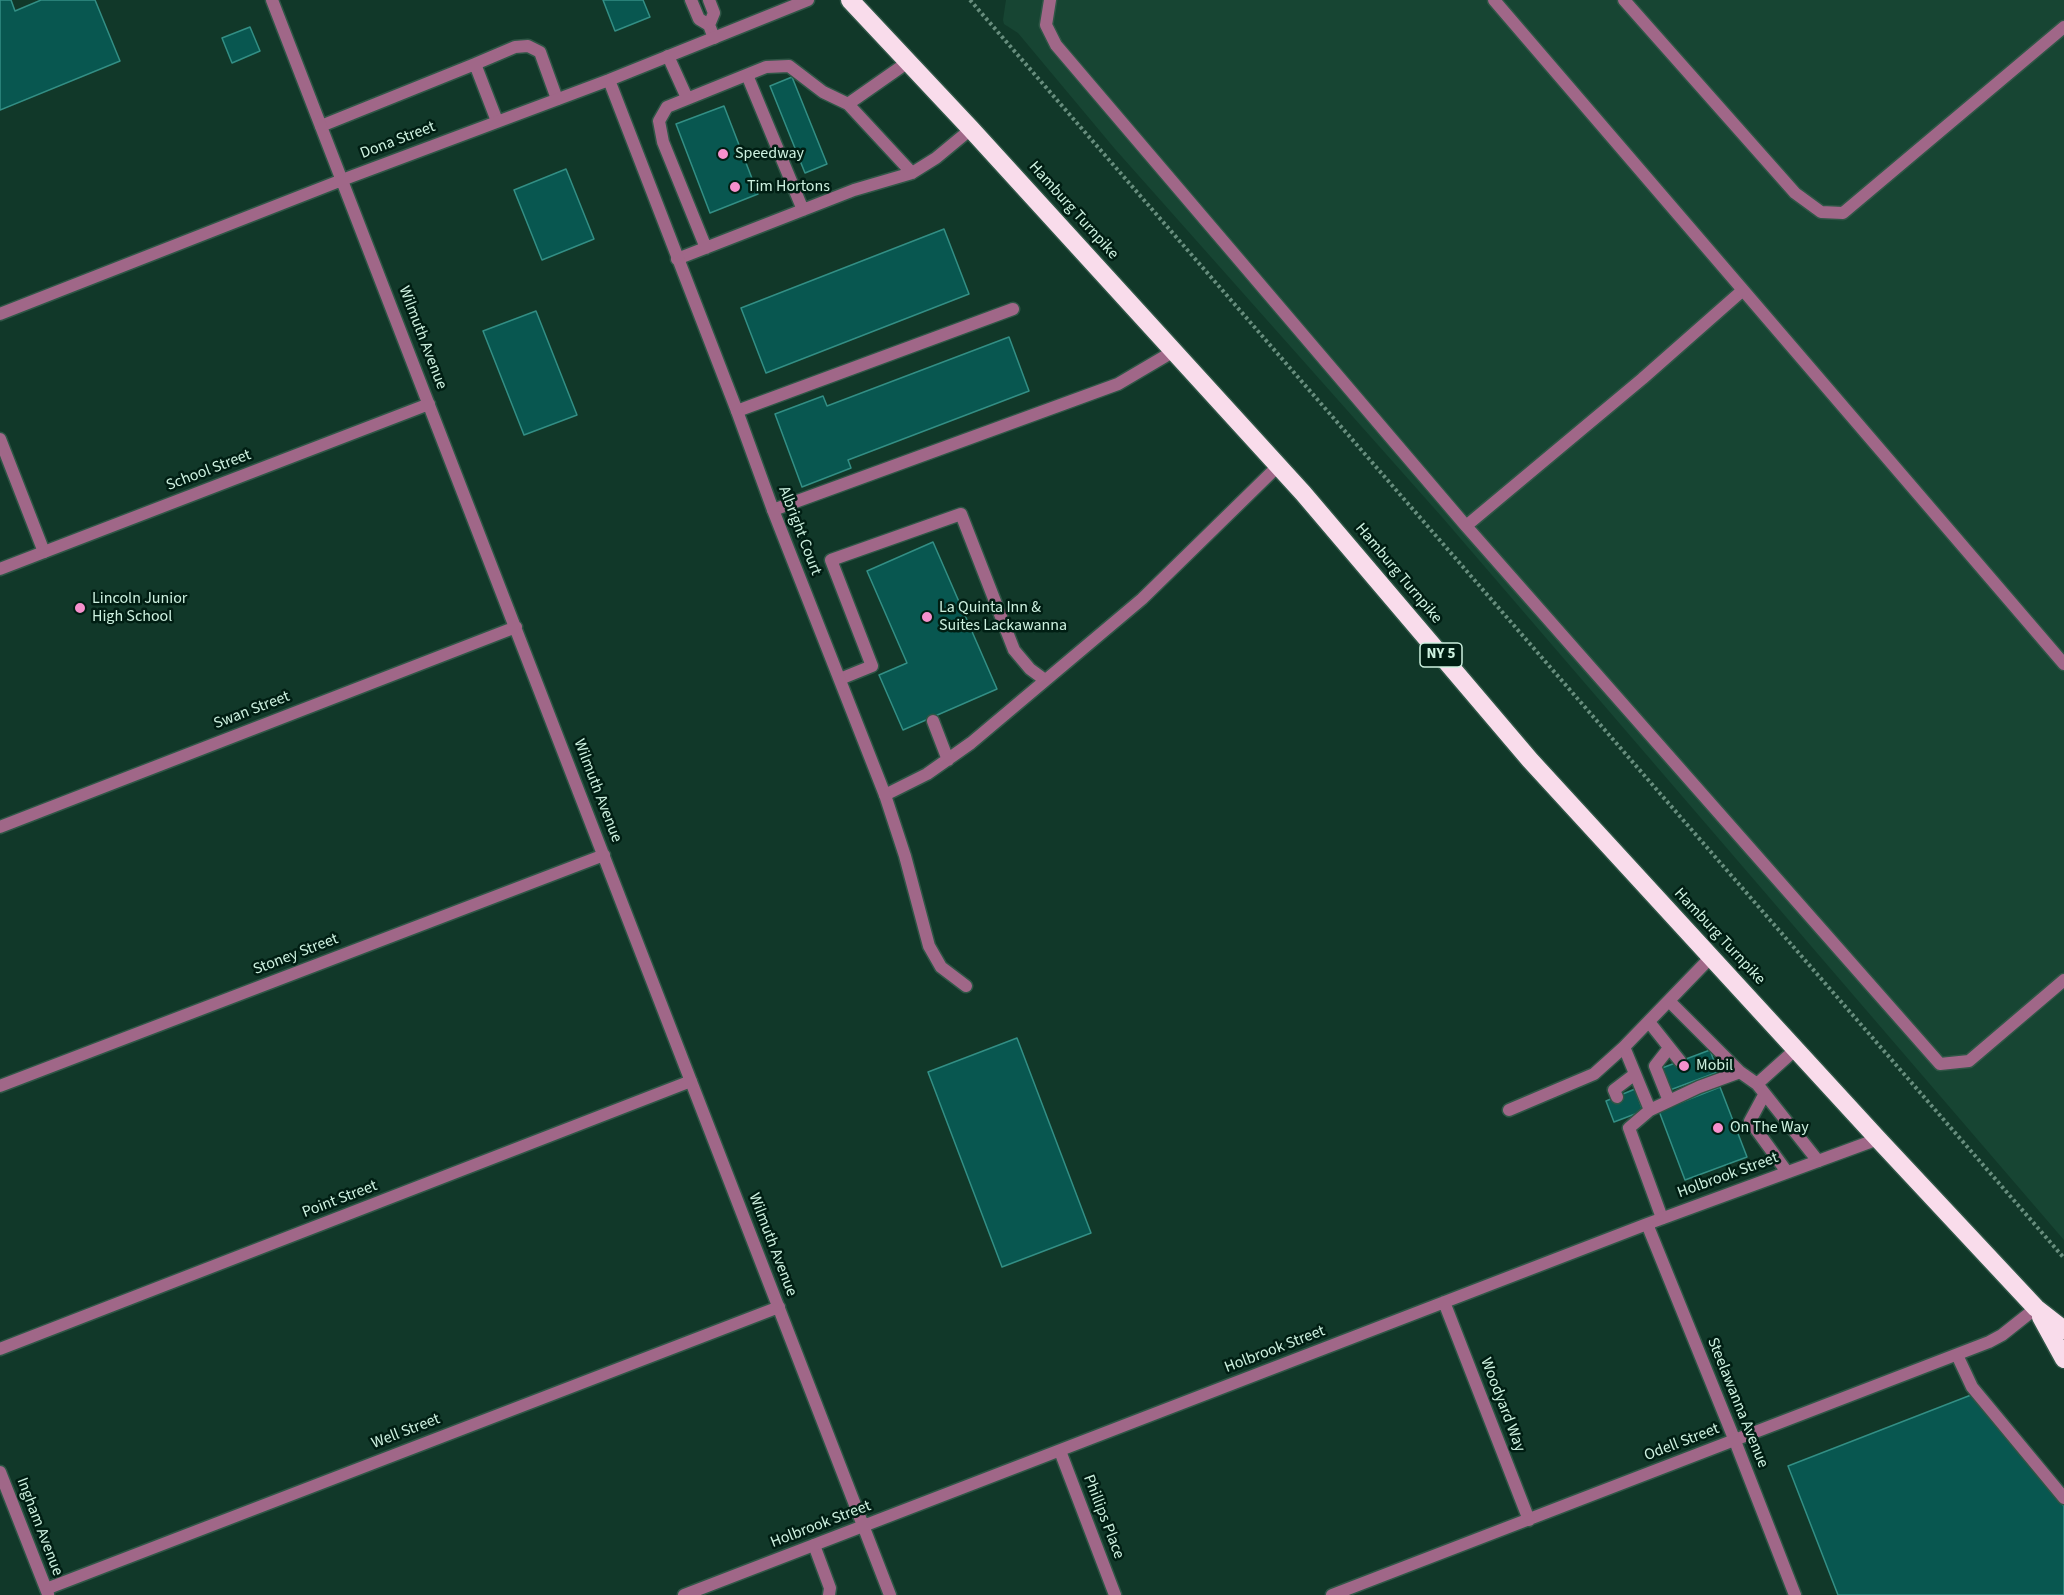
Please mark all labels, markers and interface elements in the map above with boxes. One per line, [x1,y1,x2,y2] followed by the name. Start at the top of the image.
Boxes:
[358,118,438,164] street label: Dona Street
[735,144,804,164] place label: Speedway
[716,147,730,161] marker: Speedway
[1024,158,1122,264] street label: Hamburg Turnpike
[747,177,830,197] place label: Tim Hortons
[728,180,742,194] marker: Tim Hortons
[393,284,451,392] street label: Wilmuth Avenue
[164,446,254,496] street label: School Street
[773,484,825,578] street label: Albright Court
[1350,520,1446,628] street label: Hamburg Turnpike
[92,589,187,627] place label: Lincoln Junior High School
[939,598,1067,636] place label: La Quinta Inn & Suites Lackawanna
[73,601,87,615] marker: Lincoln Junior High School
[920,610,934,624] marker: La Quinta Inn & Suites Lackawanna
[1420,643,1462,667] road number: NY 5
[211,688,293,734] street label: Swan Street
[568,737,626,845] street label: Wilmuth Avenue
[1669,885,1769,989] street label: Hamburg Turnpike
[251,930,341,980] street label: Stoney Street
[1696,1056,1733,1076] place label: Mobil
[1677,1059,1691,1073] marker: Mobil
[1730,1118,1809,1138] place label: On The Way
[1711,1121,1725,1135] marker: On The Way
[1675,1149,1781,1203] street label: Holbrook Street
[300,1177,380,1223] street label: Point Street
[743,1191,801,1299] street label: Wilmuth Avenue
[1222,1322,1328,1378] street label: Holbrook Street
[1702,1335,1772,1471] street label: Steelawanna Avenue
[1475,1355,1529,1455] street label: Woodyard Way
[369,1410,443,1454] street label: Well Street
[1642,1420,1722,1466] street label: Odell Street
[1078,1472,1128,1562] street label: Phillips Place
[11,1475,67,1579] street label: Ingham Avenue
[768,1497,874,1553] street label: Holbrook Street

